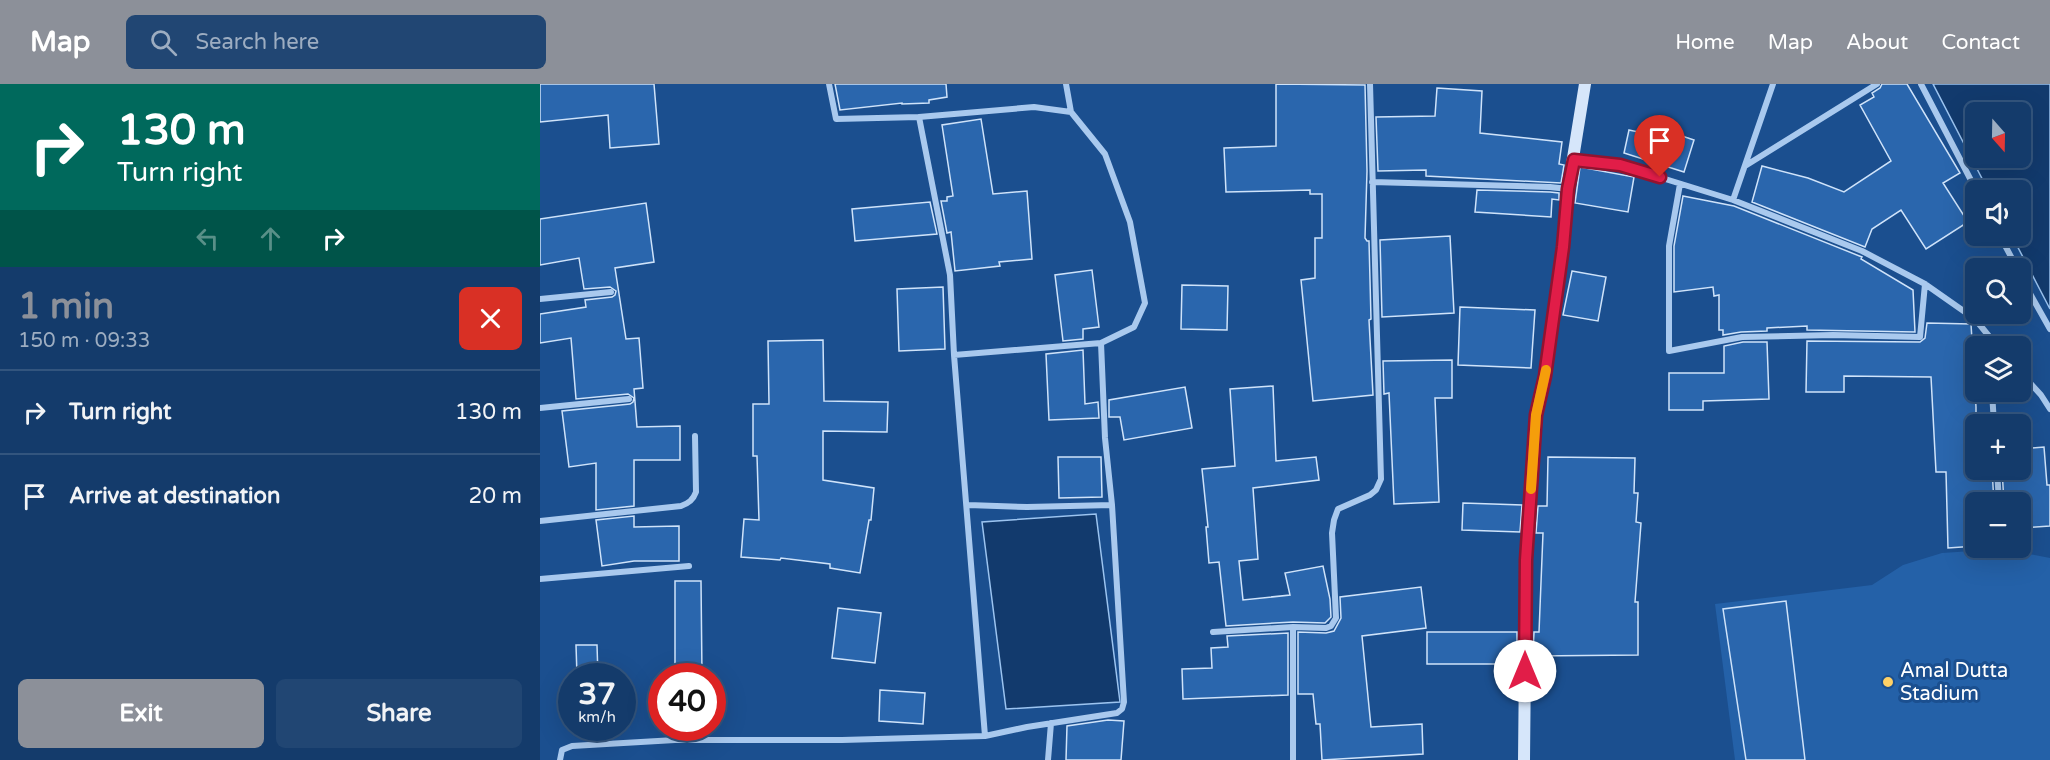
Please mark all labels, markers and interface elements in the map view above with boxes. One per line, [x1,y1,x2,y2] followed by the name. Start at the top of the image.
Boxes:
[126,15,546,69] search box
[30,25,90,59] text: Map
[147,26,180,59] icon: search
[195,29,319,55] text: Search here
[1675,30,1735,55] text: Home
[1768,30,1813,55] text: Map
[1846,30,1908,55] text: About
[1941,30,2020,55] text: Contact
[1965,102,2031,168] north arrow
[1965,102,2031,558] map controls
[117,105,246,156] text: 130 m
[18,108,96,186] icon: right
[1634,115,1685,177] pin
[1643,124,1676,157] icon: arrive
[117,156,243,189] text: Turn right
[1965,180,2031,246] button: sound
[191,222,224,255] icon: left
[254,222,287,255] icon: ahead
[317,222,350,255] icon: right
[1965,258,2031,324] button: search
[18,285,114,328] text: 1 min
[459,287,522,350] button: close
[18,329,150,353] text: 150 m · 09:33
[1965,336,2031,402] button: layers
[18,396,51,429] icon: right
[69,399,171,425] text: Turn right
[455,399,522,425] text: 130 m
[1965,414,2031,480] button: +
[18,480,51,513] icon: arrive
[69,483,280,509] text: Arrive at destination
[468,483,522,509] text: 20 m
[1965,492,2031,558] button: −
[1493,639,1557,703] position arrow
[1900,659,2008,706] place label: Amal Dutta Stadium
[648,663,726,741] speed limit sign: 40
[1881,675,1895,689] marker: Amal Dutta Stadium
[578,676,616,713] text: 37
[18,679,264,748] button: Exit
[276,679,522,748] button: Share
[578,708,616,726] text: km/h

